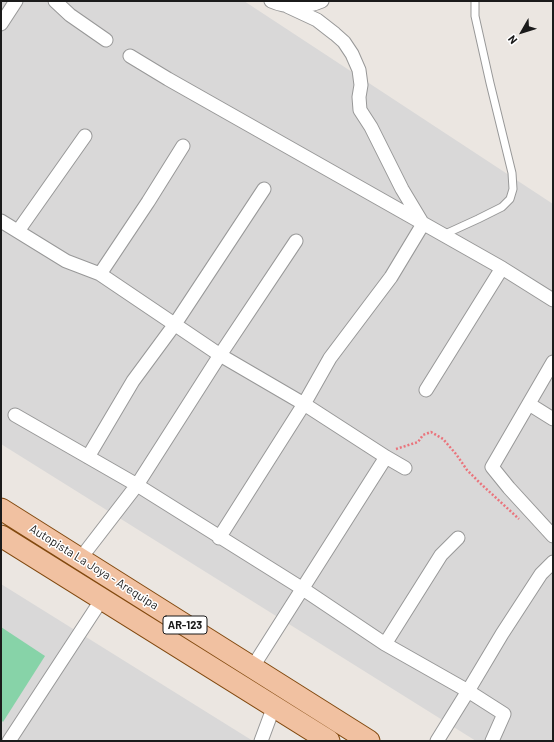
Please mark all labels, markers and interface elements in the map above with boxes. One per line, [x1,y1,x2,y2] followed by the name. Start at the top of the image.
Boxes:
[502,12,542,52] north arrow
[505,33,520,47] text: N
[27,521,161,613] street label: Autopista La Joya - Arequipa
[163,616,207,634] road number: AR-123

